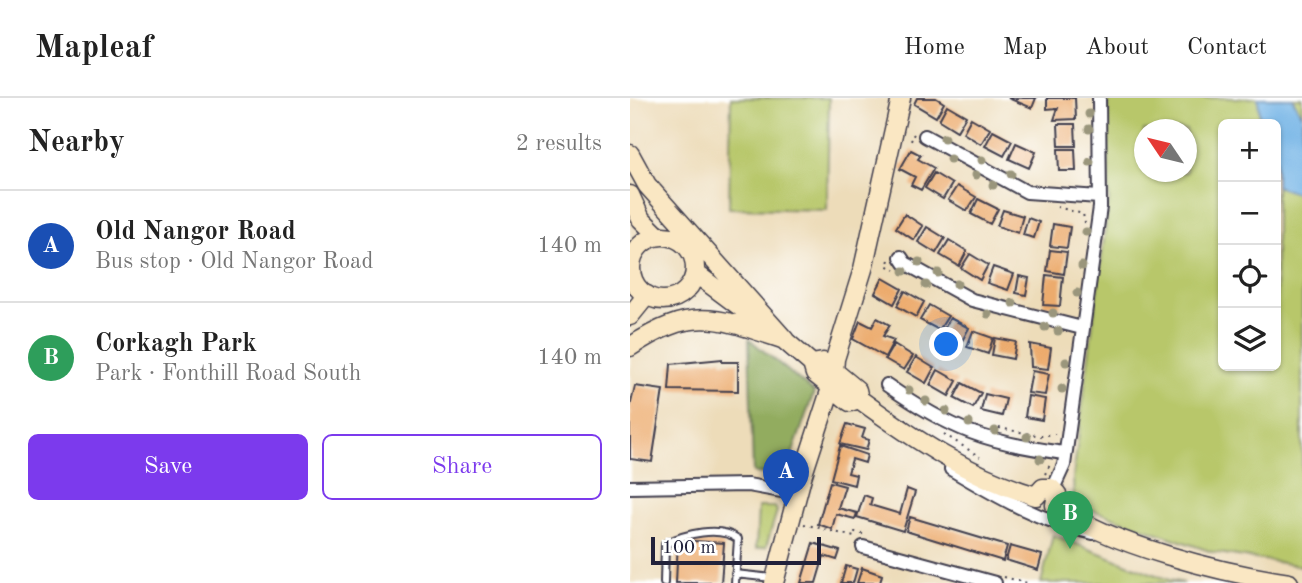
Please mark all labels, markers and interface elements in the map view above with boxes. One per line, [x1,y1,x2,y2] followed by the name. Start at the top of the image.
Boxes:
[35,32,153,65] text: Mapleaf
[904,36,965,60] text: Home
[1003,36,1047,60] text: Map
[1085,36,1149,60] text: About
[1187,36,1267,60] text: Contact
[1134,119,1197,182] north arrow
[1218,119,1281,371] map controls
[1218,119,1281,182] button: +
[28,128,125,158] text: Nearby
[516,132,602,155] text: 2 results
[1218,182,1281,245] button: −
[95,219,296,245] text: Old Nangor Road
[42,234,60,257] text: A
[537,234,602,257] text: 140 m
[1218,245,1281,308] button: locate
[95,250,373,273] text: Bus stop · Old Nangor Road
[1218,308,1281,371] button: layers
[929,327,963,361] your location
[95,331,257,357] text: Corkagh Park
[43,346,59,369] text: B
[537,346,602,369] text: 140 m
[95,362,361,385] text: Park · Fonthill Road South
[28,434,308,500] button: Save
[322,434,602,500] button: Share
[763,449,809,507] pin: A
[1047,491,1093,549] pin: B
[651,534,821,566] scale bar
[662,539,715,558] text: 100 m

